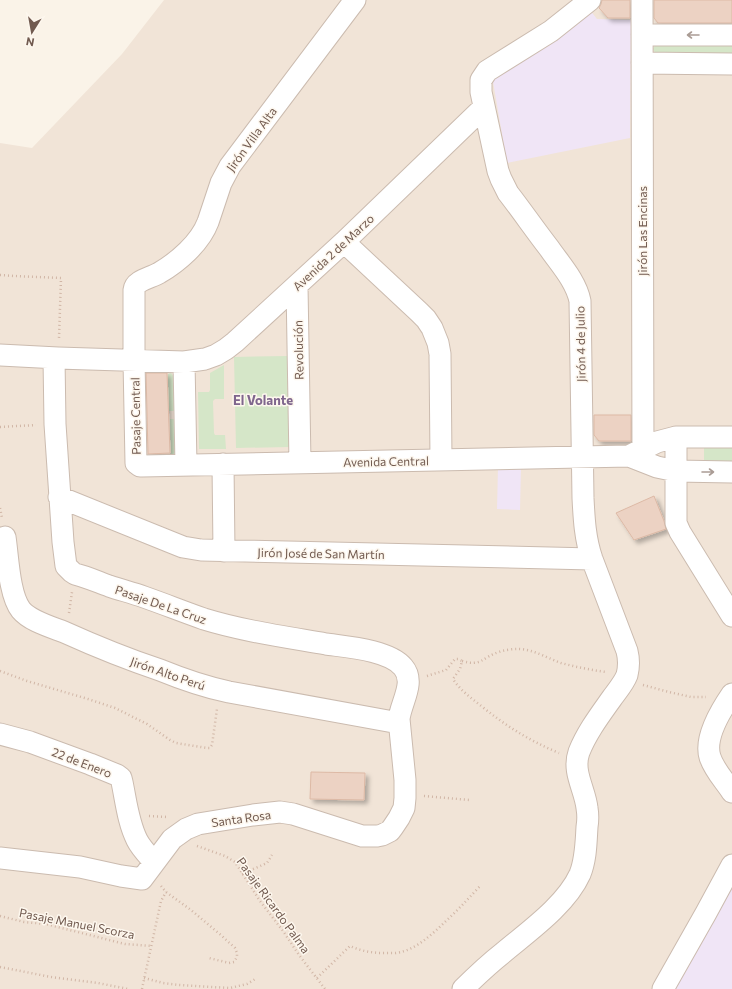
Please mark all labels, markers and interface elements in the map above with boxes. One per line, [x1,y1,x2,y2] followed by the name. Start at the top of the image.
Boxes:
[12,12,52,52] north arrow
[687,31,700,39] one-way arrow
[25,35,35,49] text: N
[223,104,280,174] street label: Jirón Villa Alta
[635,186,650,276] street label: Jirón Las Encinas
[290,211,376,293] street label: Avenida 2 de Marzo
[572,306,589,382] street label: Jirón 4 de Julio
[290,320,306,380] street label: Revolución
[127,377,143,455] street label: Pasaje Central
[233,392,293,408] district label: El Volante
[343,453,429,469] street label: Avenida Central
[701,468,714,475] one-way arrow
[257,545,385,562] street label: Jirón José de San Martín
[113,582,209,626] street label: Pasaje De La Cruz
[128,654,207,693] street label: Jirón Alto Perú
[50,744,114,780] street label: 22 de Enero
[210,807,272,829] street label: Santa Rosa
[234,854,314,956] street label: Pasaje Ricardo Palma
[18,905,136,941] street label: Pasaje Manuel Scorza

